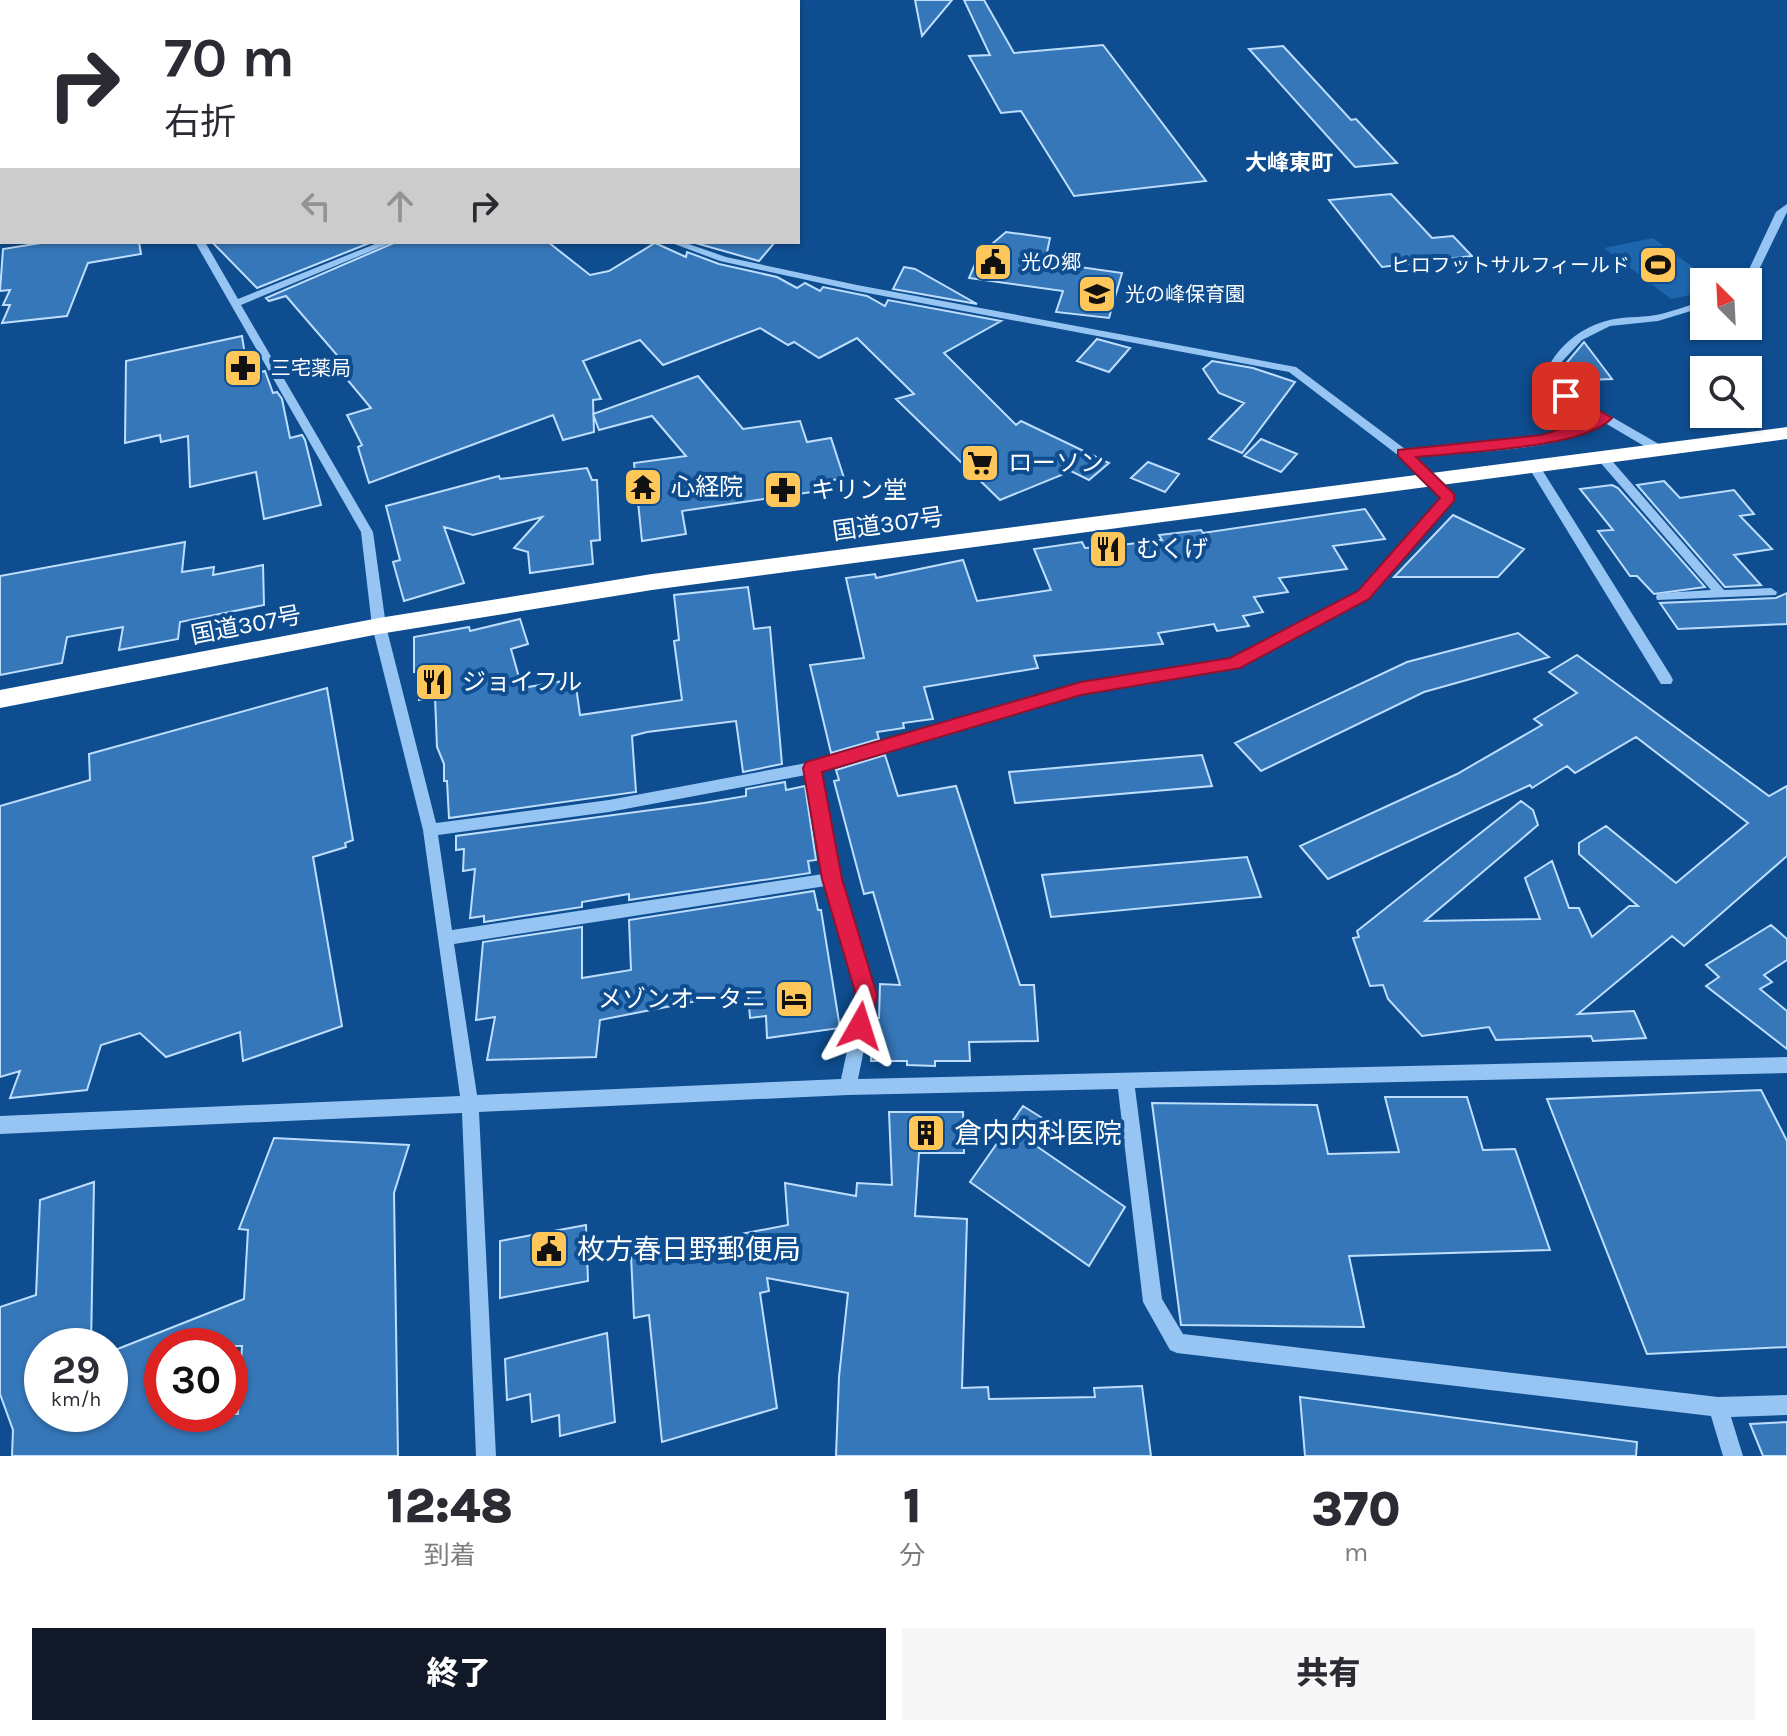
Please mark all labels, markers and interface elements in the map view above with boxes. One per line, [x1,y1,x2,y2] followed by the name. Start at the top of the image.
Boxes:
[164,25,295,90] text: 70 m
[32,32,136,136] icon: right
[164,101,236,143] text: 右折
[1245,150,1333,176] district label: 大峰東町
[294,184,338,228] icon: left
[378,184,422,228] icon: ahead
[462,184,506,228] icon: right
[972,241,1014,283] public building icon: 光の郷
[1637,244,1679,286] sports icon: ヒロフットサルフィールド
[1021,251,1081,274] place label: 光の郷
[1390,254,1630,277] place label: ヒロフットサルフィールド
[1690,268,1762,340] north arrow
[1690,268,1762,428] map controls
[1076,273,1118,315] school or university icon: 光の峰保育園
[1125,283,1245,306] place label: 光の峰保育園
[222,347,264,389] pharmacy icon: 三宅薬局
[1690,356,1762,428] button: search
[271,357,351,380] place label: 三宅薬局
[1532,362,1600,430] pin
[1544,374,1588,418] icon: arrive
[959,442,1001,484] supermarket icon: ローソン
[1008,449,1104,477] place label: ローソン
[622,466,664,508] temple icon: 心経院
[762,469,804,511] pharmacy icon: キリン堂
[671,473,743,501] place label: 心経院
[811,476,907,504] place label: キリン堂
[831,502,945,546] street label: 国道307号
[1087,528,1129,570] restaurant icon: むくげ
[1136,535,1208,563] place label: むくげ
[189,601,303,649] street label: 国道307号
[413,661,455,703] restaurant icon: ジョイフル
[462,668,582,696] place label: ジョイフル
[773,978,815,1020] hotel icon: メゾンオータニ
[818,984,902,1068] position arrow
[598,985,766,1013] place label: メゾンオータニ
[905,1112,947,1154] building icon: 倉内内科医院
[954,1117,1122,1150] place label: 倉内内科医院
[528,1228,570,1270] public building icon: 枚方春日野郵便局
[577,1233,801,1266] place label: 枚方春日野郵便局
[144,1328,248,1432] speed limit sign: 30
[52,1346,100,1393] text: 29
[51,1388,101,1411] text: km/h
[386,1478,513,1534] text: 12:48
[903,1478,922,1534] text: 1
[1312,1481,1401,1537] text: 370
[1344,1537,1368,1568] text: m
[424,1540,476,1571] text: 到着
[899,1540,925,1571] text: 分
[32,1628,886,1720] button: 終了
[902,1628,1755,1720] button: 共有

